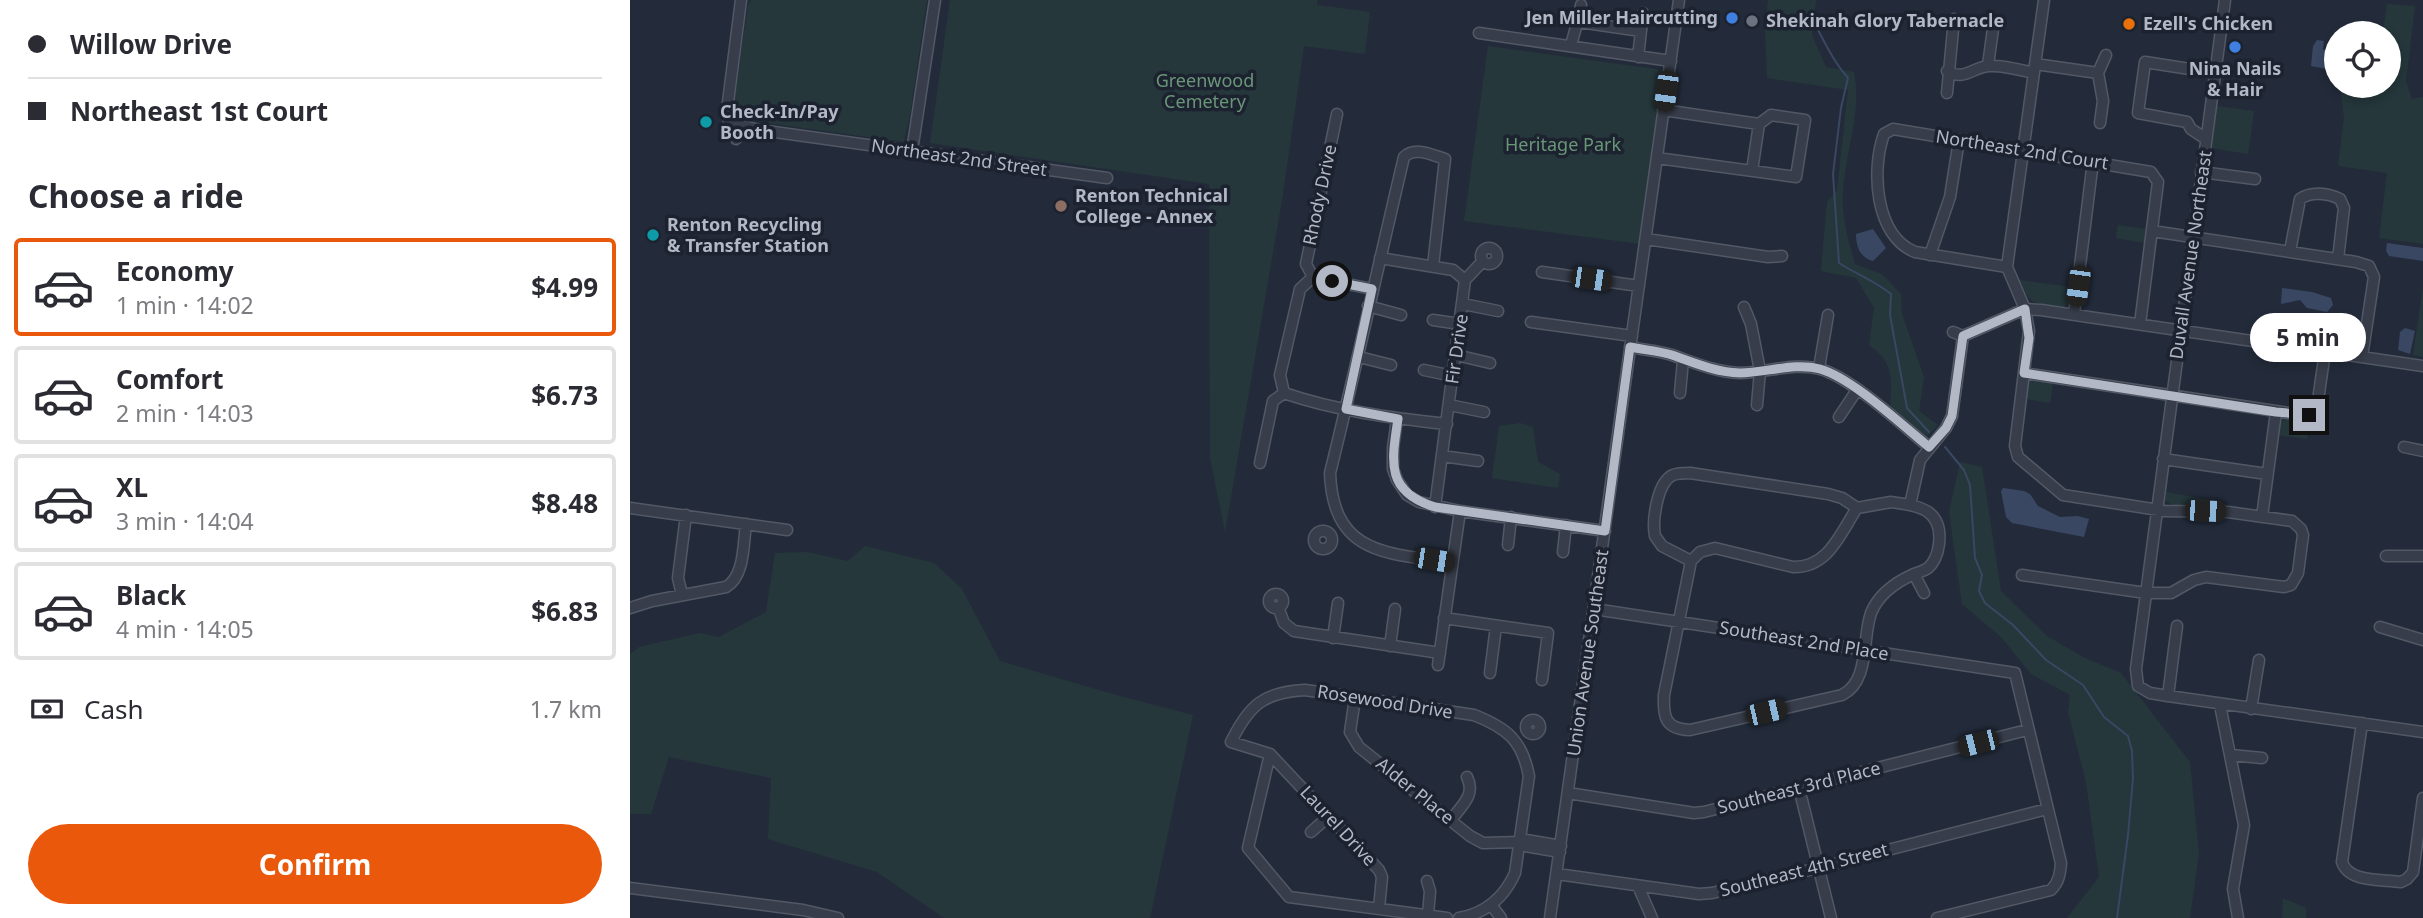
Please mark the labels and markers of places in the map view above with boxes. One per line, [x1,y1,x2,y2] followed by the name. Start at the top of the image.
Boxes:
[1524,5,1718,29] place label: Jen Miller Haircutting
[1766,8,2004,32] place label: Shekinah Glory Tabernacle
[1724,10,1740,26] marker: Jen Miller Haircutting
[2143,11,2273,35] place label: Ezell's Chicken
[1744,13,1760,29] marker: Shekinah Glory Tabernacle
[2121,16,2137,32] marker: Ezell's Chicken
[2227,39,2243,55] marker: Nina Nails & Hair
[2189,56,2281,101] place label: Nina Nails & Hair
[720,99,839,144] place label: Check-In/Pay Booth
[698,114,714,130] marker: Check-In/Pay Booth
[1075,183,1228,228] place label: Renton Technical College - Annex
[1053,198,1069,214] marker: Renton Technical College - Annex
[667,212,829,257] place label: Renton Recycling & Transfer Station
[645,227,661,243] marker: Renton Recycling & Transfer Station

